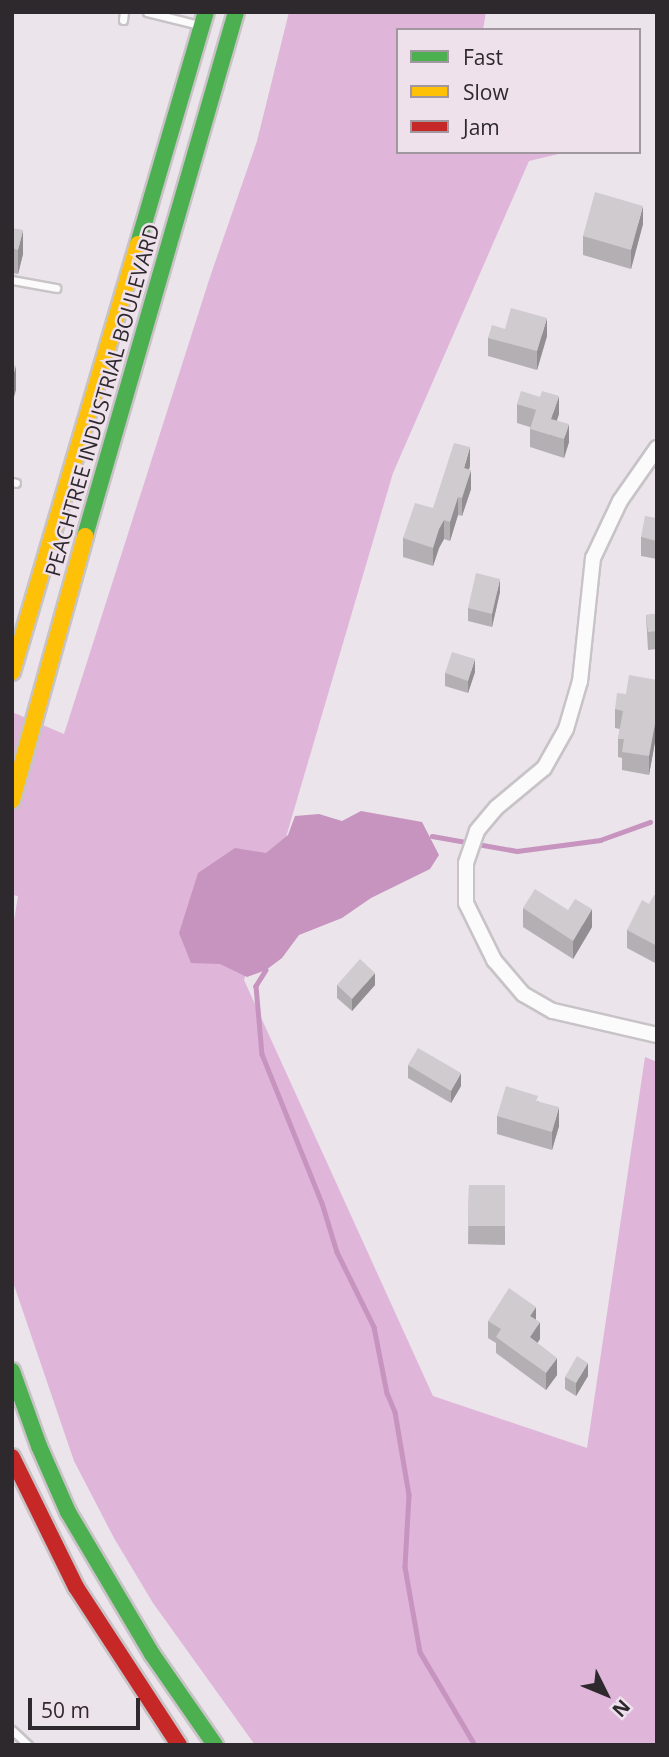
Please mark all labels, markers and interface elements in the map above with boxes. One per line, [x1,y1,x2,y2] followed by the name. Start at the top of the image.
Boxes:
[396,28,641,154] legend
[463,43,503,71] text: Fast
[463,78,509,106] text: Slow
[463,113,500,141] text: Jam
[40,221,164,579] street label: PEACHTREE INDUSTRIAL BOULEVARD
[571,1659,641,1729] north arrow
[32,1684,144,1728] scale bar
[607,1694,636,1723] text: N
[41,1696,90,1724] text: 50 m

